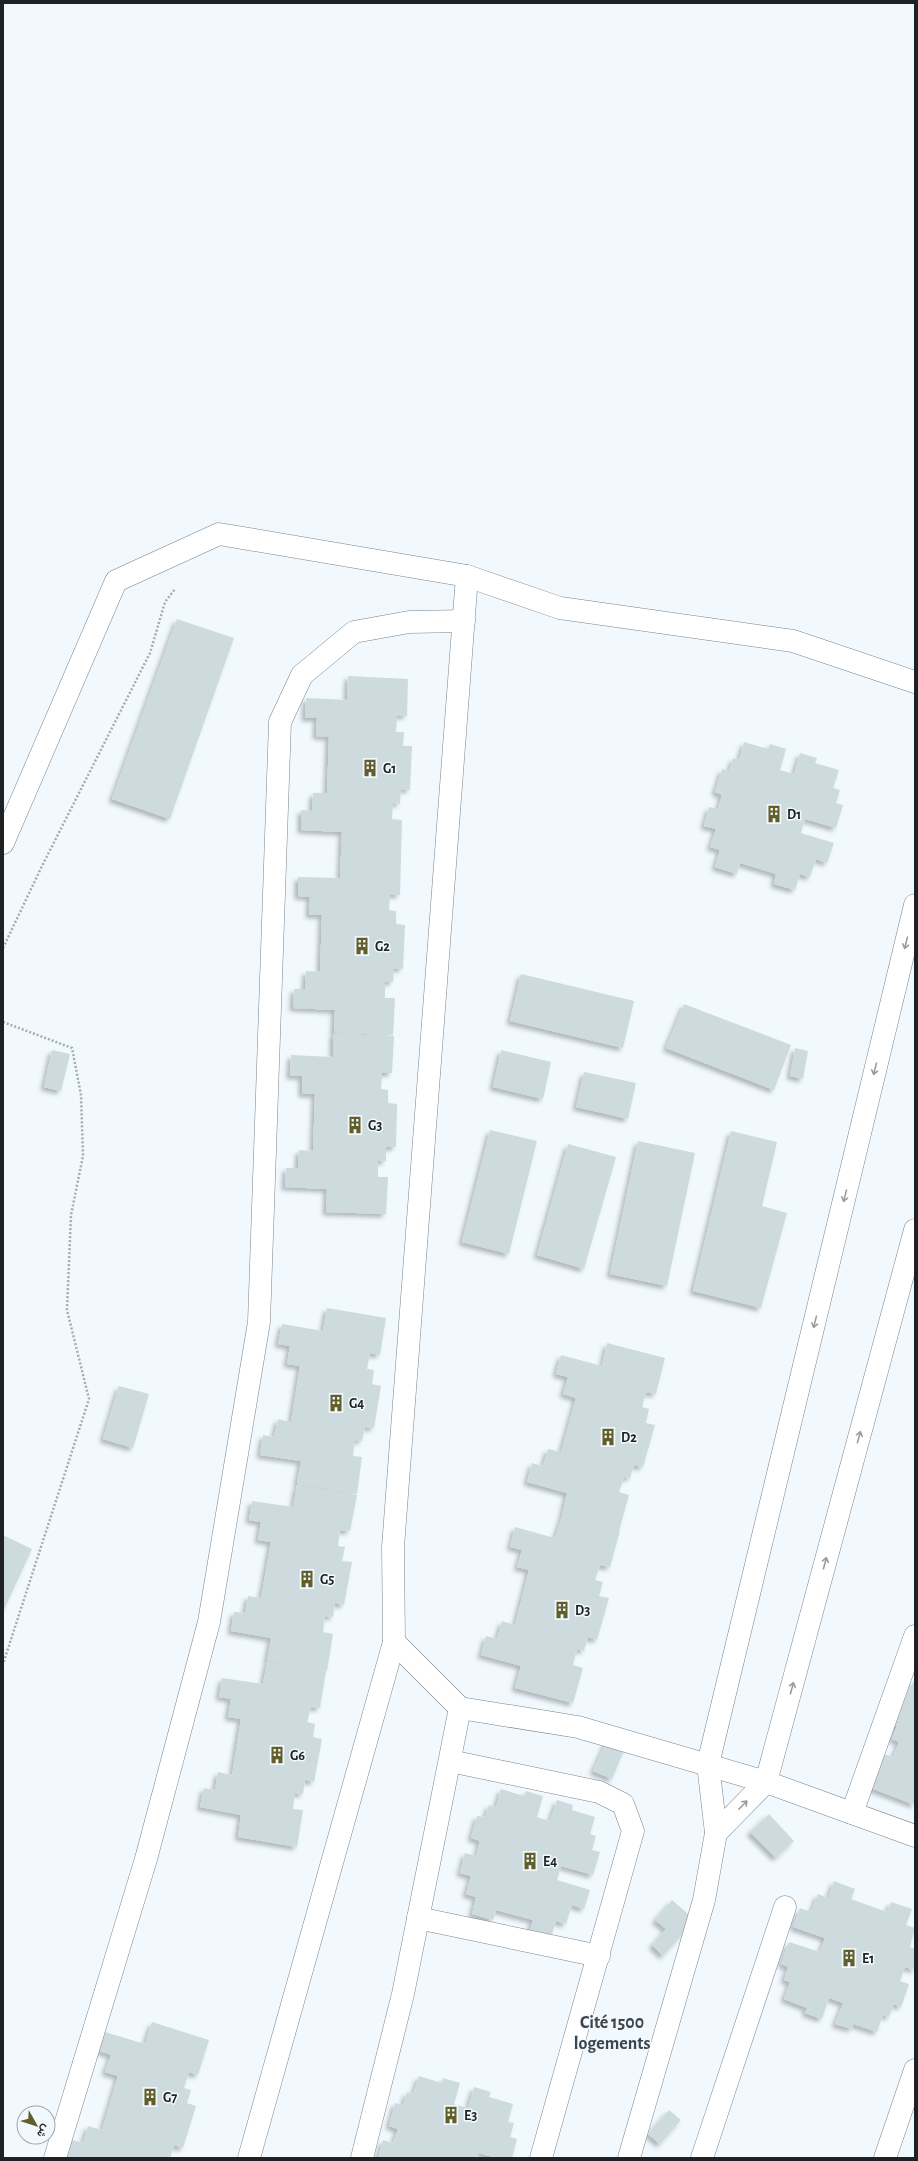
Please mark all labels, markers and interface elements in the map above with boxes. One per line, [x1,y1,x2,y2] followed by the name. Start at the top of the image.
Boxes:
[360,758,380,778] building icon: G1
[383,762,396,776] place label: G1
[764,804,784,824] building icon: D1
[787,808,801,822] place label: D1
[352,936,372,956] building icon: G2
[902,936,909,949] one-way arrow
[375,940,390,954] place label: G2
[871,1062,879,1075] one-way arrow
[345,1115,365,1135] building icon: G3
[368,1119,382,1133] place label: G3
[841,1189,848,1202] one-way arrow
[810,1315,818,1328] one-way arrow
[326,1393,346,1413] building icon: G4
[349,1397,364,1411] place label: G4
[598,1427,618,1447] building icon: D2
[621,1431,637,1445] place label: D2
[856,1431,863,1444] one-way arrow
[822,1556,830,1569] one-way arrow
[297,1569,317,1589] building icon: G5
[320,1573,334,1587] place label: G5
[552,1600,572,1620] building icon: D3
[575,1604,590,1618] place label: D3
[788,1682,796,1695] one-way arrow
[267,1745,287,1765] building icon: G6
[290,1749,305,1763] place label: G6
[738,1800,748,1810] one-way arrow
[520,1851,540,1871] building icon: E4
[543,1855,557,1869] place label: E4
[839,1948,859,1968] building icon: E1
[862,1952,874,1966] place label: E1
[574,2014,650,2053] district label: Cité 1500 logements
[140,2087,160,2107] building icon: G7
[163,2091,177,2105] place label: G7
[16,2105,56,2145] north arrow
[441,2105,461,2125] building icon: E3
[464,2109,477,2123] place label: E3
[34,2122,52,2140] text: ش

